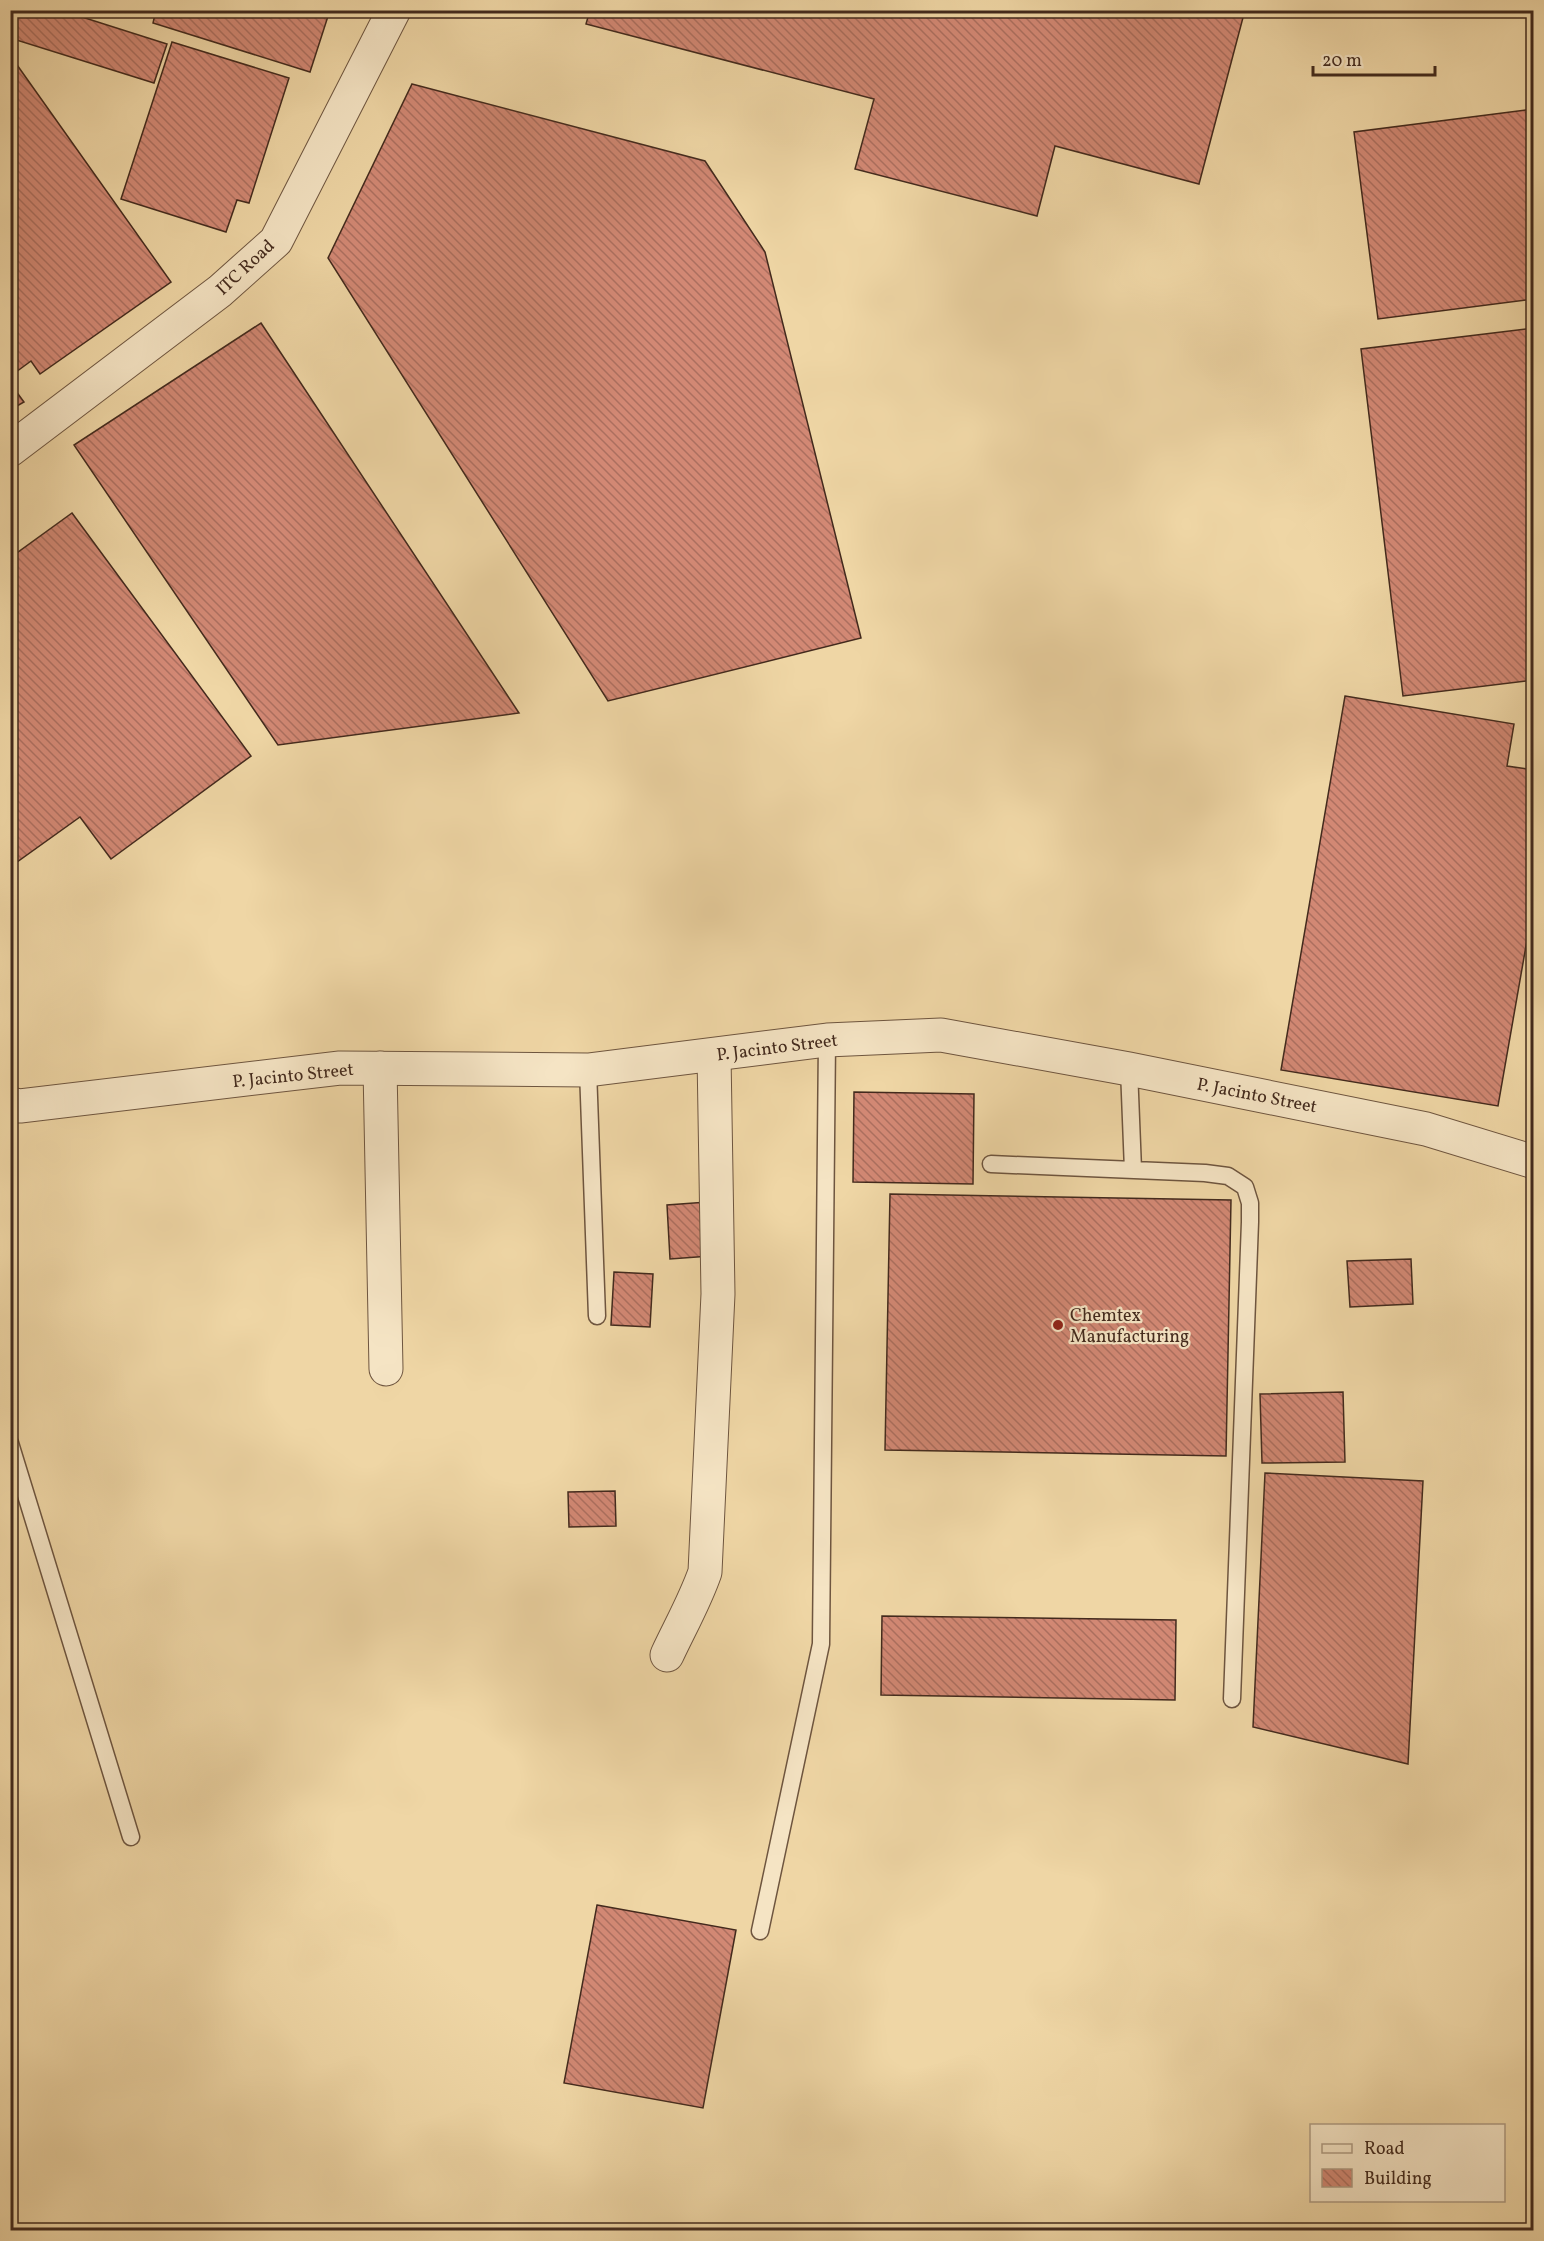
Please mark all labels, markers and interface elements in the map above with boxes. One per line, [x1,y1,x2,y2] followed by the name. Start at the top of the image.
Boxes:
[1313,39,1434,77] scale bar
[1322,49,1362,74] text: 20 m
[211,234,281,302] street label: ITC Road
[715,1029,839,1068] street label: P. Jacinto Street
[231,1058,355,1095] street label: P. Jacinto Street
[1194,1073,1319,1120] street label: P. Jacinto Street
[1070,1304,1189,1350] place label: Chemtex Manufacturing
[1051,1318,1065,1332] marker: Chemtex Manufacturing
[1310,2124,1505,2202] legend
[1364,2137,1405,2162] text: Road
[1364,2167,1432,2192] text: Building

